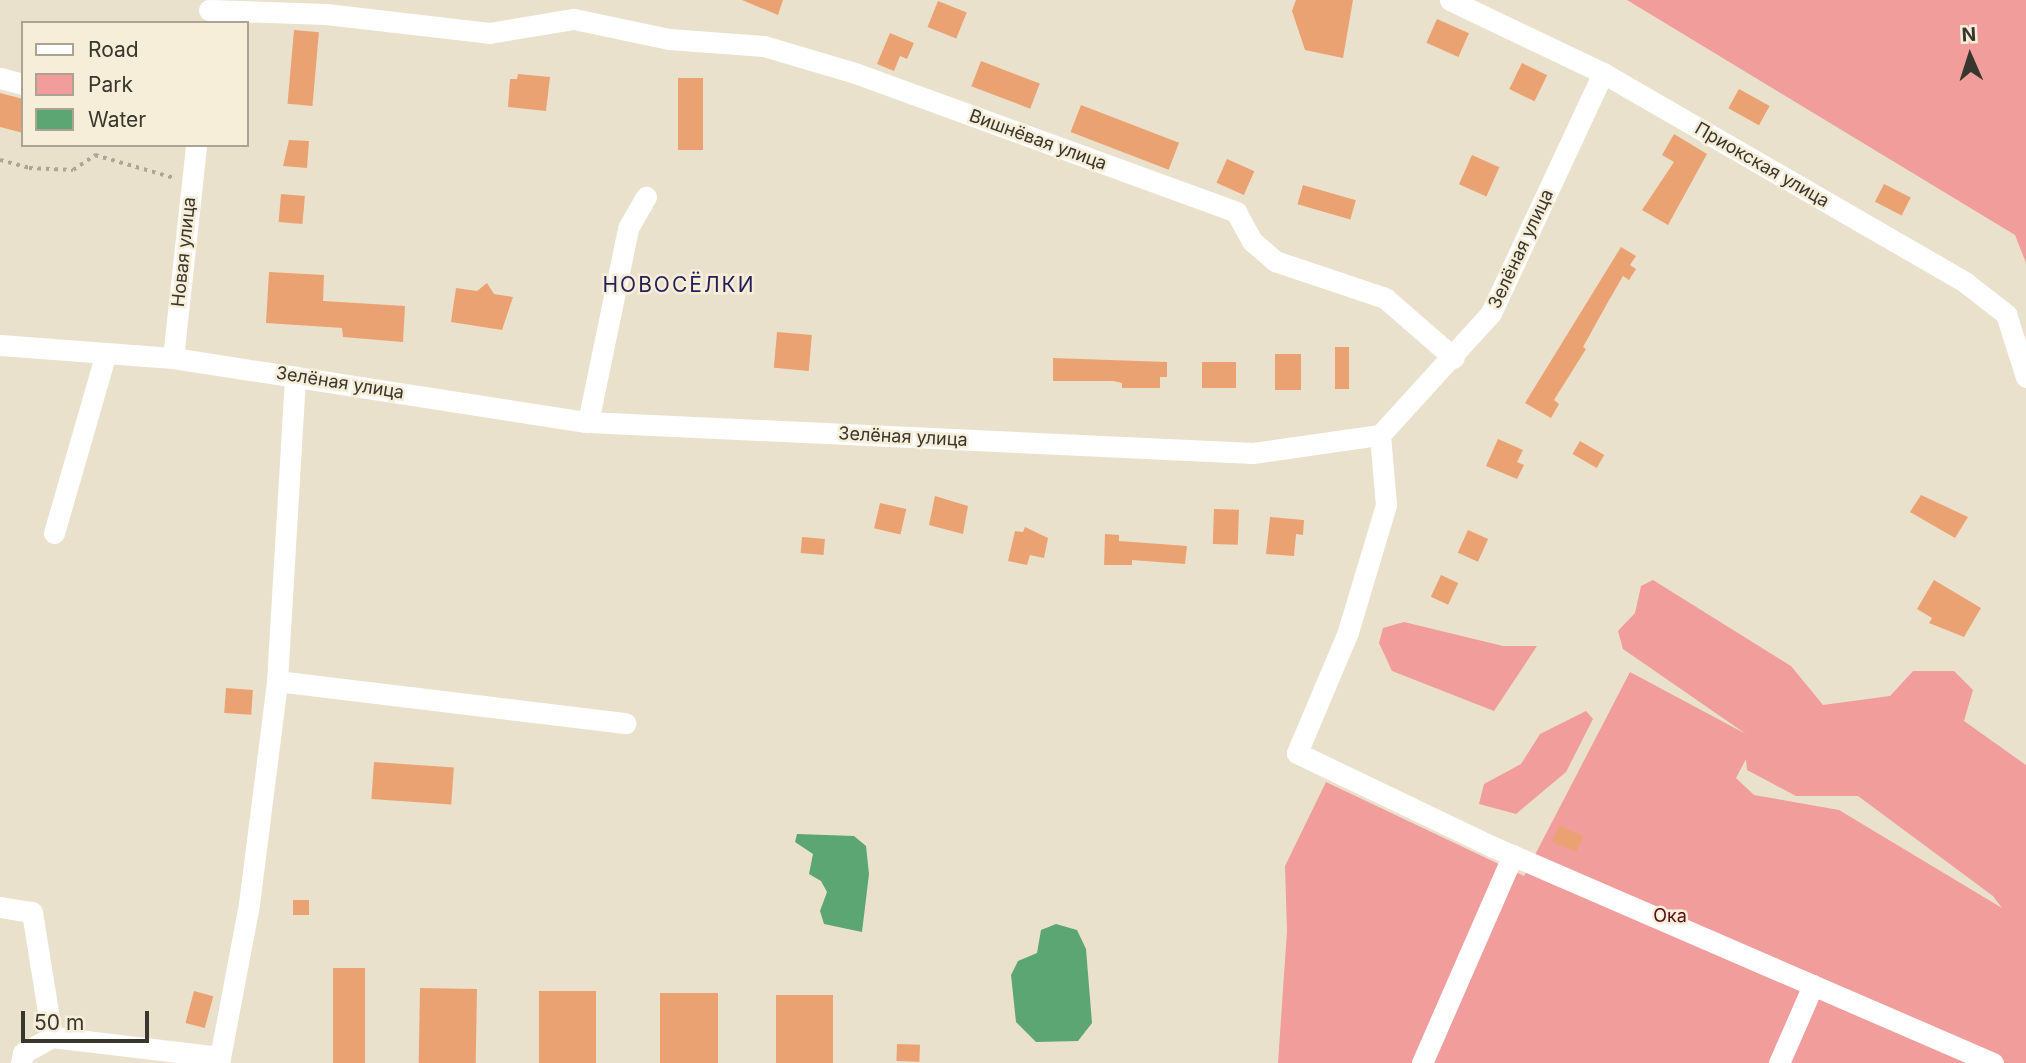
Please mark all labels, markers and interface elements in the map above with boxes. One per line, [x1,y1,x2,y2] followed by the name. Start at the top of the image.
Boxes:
[21,21,248,147] legend
[1935,21,2005,91] north arrow
[1961,23,1977,46] text: N
[88,37,139,62] text: Road
[88,72,133,97] text: Park
[966,105,1110,175] street label: Вишнёвая улица
[88,107,146,132] text: Water
[1691,118,1833,212] street label: Приокская улица
[1484,186,1558,312] street label: Зелёная улица
[167,196,201,308] street label: Новая улица
[604,272,754,298] district label: НОВОСЁЛКИ
[274,362,406,404] street label: Зелёная улица
[838,423,968,451] street label: Зелёная улица
[1653,905,1687,927] park label: Ока
[24,996,152,1040] scale bar
[34,1010,84,1035] text: 50 m

